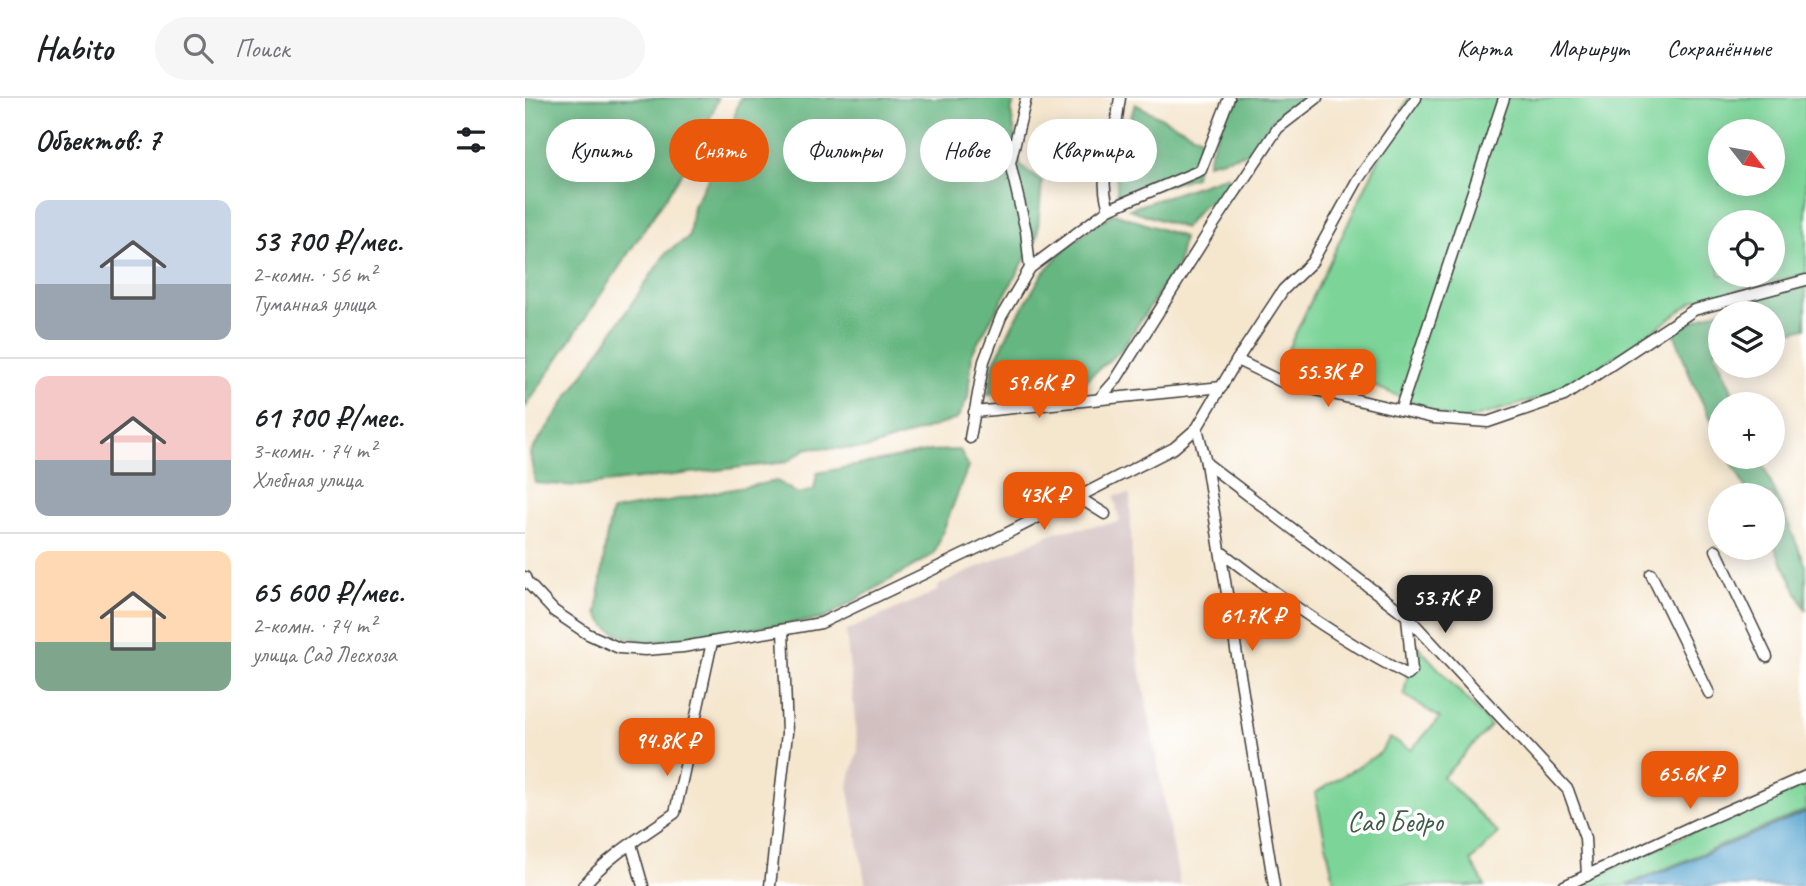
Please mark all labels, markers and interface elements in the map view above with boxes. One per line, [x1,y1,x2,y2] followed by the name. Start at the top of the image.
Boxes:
[155,17,645,80] search box
[35,27,113,69] text: Habito
[179,29,217,67] icon: search
[235,32,290,65] text: Поиск
[1457,33,1512,63] text: Карта
[1550,33,1629,63] text: Маршрут
[1667,33,1771,63] text: Сохранённые
[546,119,655,182] chip: Купить
[669,119,769,182] chip: Снять
[783,119,906,182] chip: Фильтры
[920,119,1013,182] chip: Новое
[1027,119,1157,182] chip: Квартира
[1708,119,1785,196] north arrow
[1708,119,1785,560] map controls
[35,121,160,159] text: Объектов: 7
[452,121,490,159] icon: filters
[1708,210,1785,287] button: locate
[252,222,402,260] text: 53 700 ₽/мес.
[91,228,175,312] icon: home
[252,260,376,289] text: 2-комн. · 56 m²
[252,289,375,318] text: Туманная улица
[1708,301,1785,378] button: layers
[1263,350,1393,409] pin: 55.3K ₽
[1296,357,1360,386] text: 55.3K ₽
[974,360,1104,420] pin: 59.6K ₽
[1007,368,1071,397] text: 59.6K ₽
[1708,392,1785,469] button: +
[252,398,404,436] text: 61 700 ₽/мес.
[91,404,175,488] icon: home
[252,436,376,465] text: 3-комн. · 74 m²
[252,465,362,494] text: Хлебная улица
[995,472,1093,532] pin: 43K ₽
[1019,480,1069,509] text: 43K ₽
[1708,483,1785,560] button: −
[252,573,404,611] text: 65 600 ₽/мес.
[1380,575,1510,635] pin: 53.7K ₽
[91,579,175,663] icon: home
[1413,583,1477,612] text: 53.7K ₽
[1187,594,1317,653] pin: 61.7K ₽
[1219,601,1285,630] text: 61.7K ₽
[252,611,376,640] text: 2-комн. · 74 m²
[252,640,397,669] text: улица Сад Лесхоза
[602,718,732,778] pin: 94.8K ₽
[635,726,699,755] text: 94.8K ₽
[1625,752,1755,811] pin: 65.6K ₽
[1657,759,1723,788] text: 65.6K ₽
[1347,804,1445,839] park label: Сад Бедро

